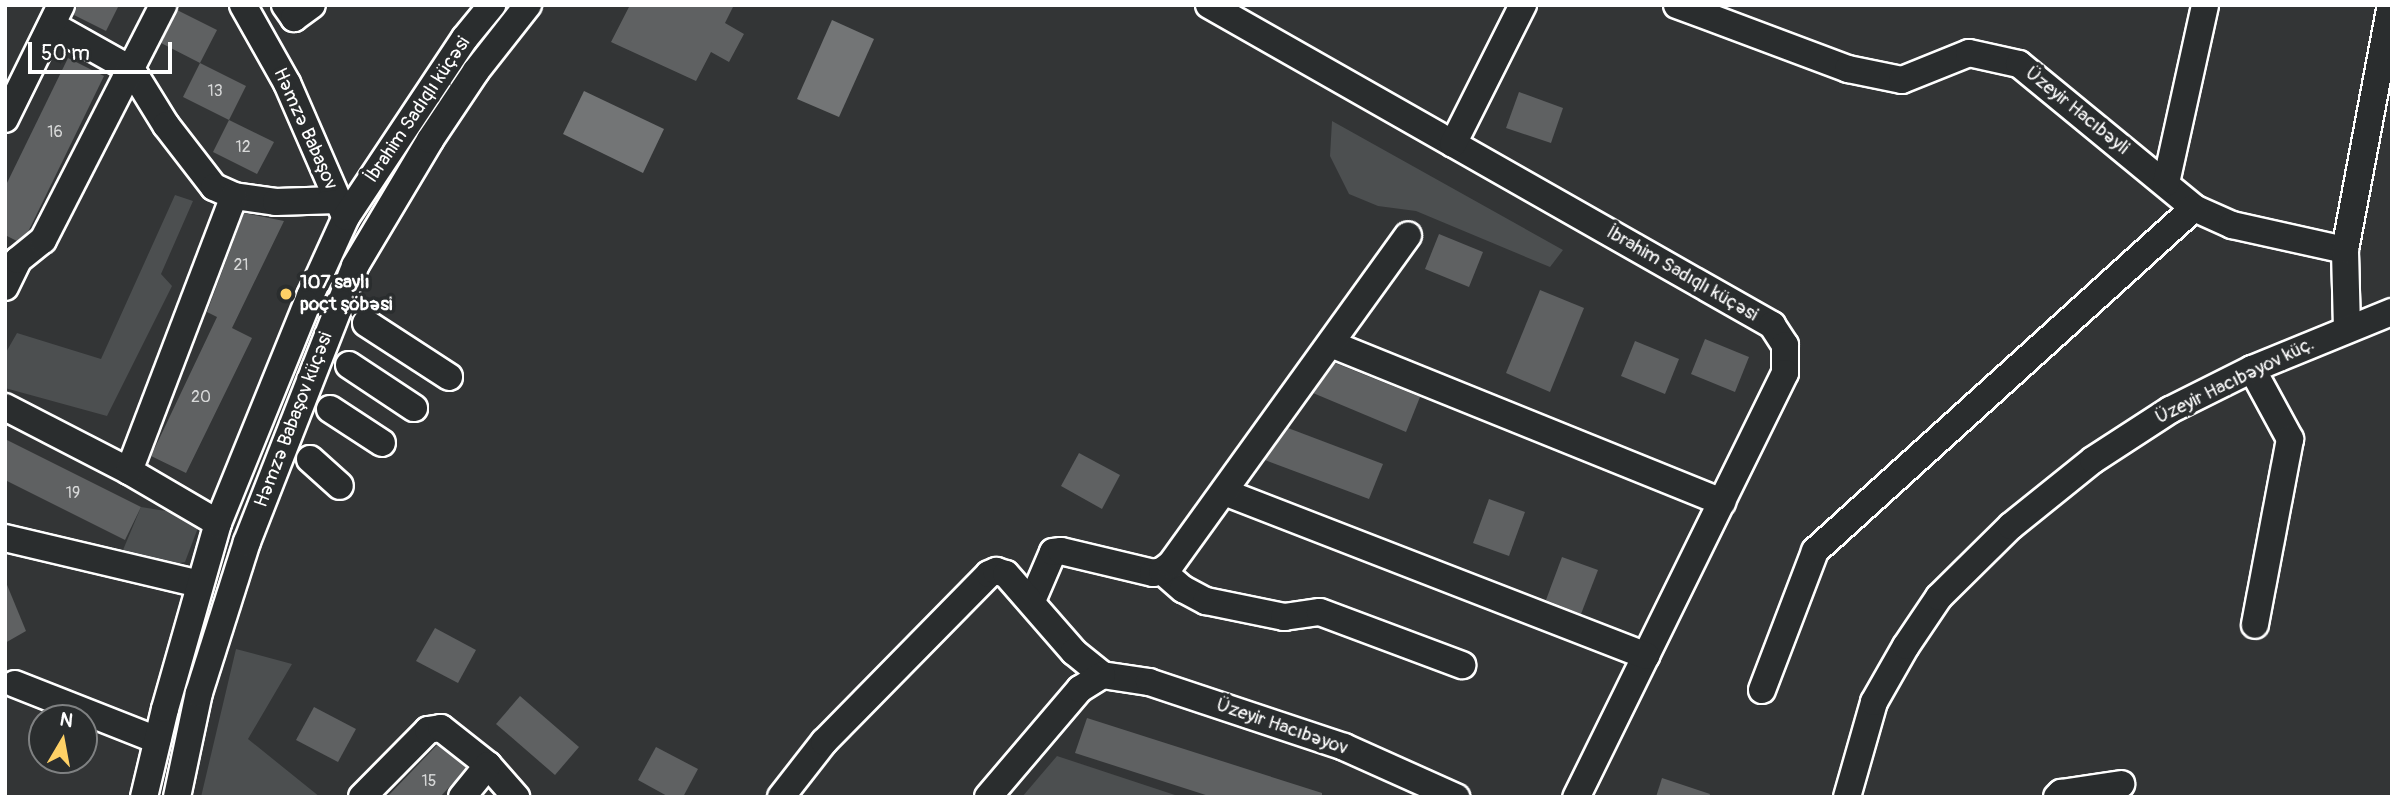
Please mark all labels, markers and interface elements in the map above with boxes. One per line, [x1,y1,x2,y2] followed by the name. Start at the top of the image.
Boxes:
[32,28,175,72] scale bar
[361,33,475,187] street label: İbrahim Sadıqlı küçəsi
[41,40,90,67] text: 50 m
[2020,62,2134,160] street label: Üzeyir Hacıbəyli
[268,65,342,193] street label: Həmzə Babaşov
[207,81,223,101] house number: 13
[47,122,63,142] house number: 16
[235,137,251,157] house number: 12
[1602,221,1762,327] street label: İbrahim Sadıqlı küçəsi
[233,255,249,275] house number: 21
[300,272,392,316] place label: 107 saylı poçt şöbəsi
[278,286,294,302] marker: 107 saylı poçt şöbəsi
[250,329,338,511] street label: Həmzə Babaşov küçəsi
[2152,333,2318,429] street label: Üzeyir Hacıbəyov küç.
[191,387,211,407] house number: 20
[66,483,80,503] house number: 19
[1213,694,1351,760] street label: Üzeyir Hacıbəyov
[28,704,98,774] north arrow
[58,707,75,733] text: N
[422,771,436,791] house number: 15

